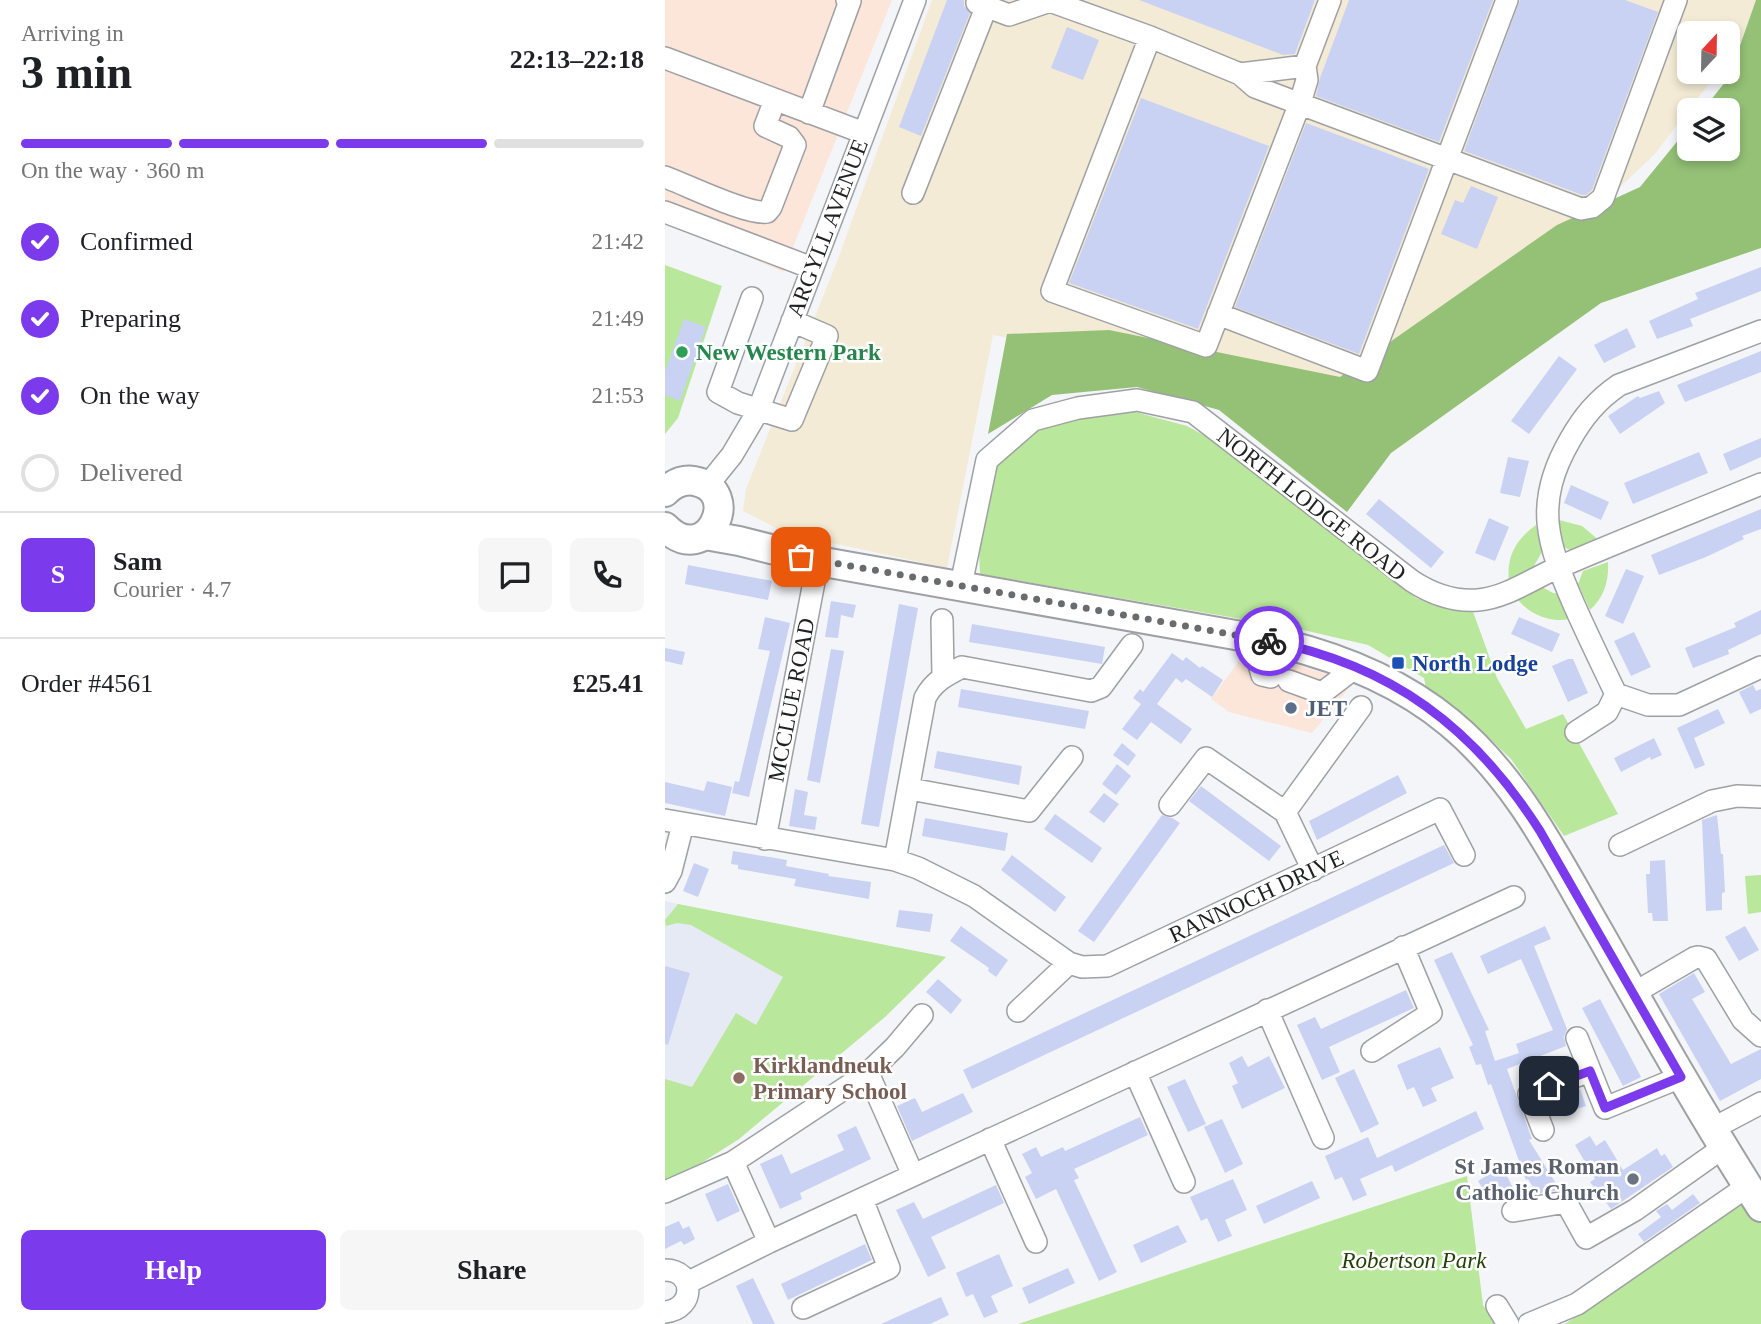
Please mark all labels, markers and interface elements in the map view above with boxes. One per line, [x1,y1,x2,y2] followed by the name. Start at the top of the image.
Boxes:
[21,21,124,46] text: Arriving in
[1677,21,1739,84] north arrow
[1677,21,1740,161] map controls
[510,45,644,74] text: 22:13–22:18
[21,47,132,98] text: 3 min
[1677,98,1740,161] button: layers
[782,136,873,321] street label: ARGYLL AVENUE
[21,158,204,183] text: On the way · 360 m
[21,223,59,261] icon: check
[80,227,193,256] text: Confirmed
[592,229,644,254] text: 21:42
[21,300,59,338] icon: check
[80,304,181,333] text: Preparing
[592,306,644,331] text: 21:49
[696,340,881,365] place label: New Western Park
[674,344,690,360] marker: New Western Park
[21,377,59,415] icon: check
[80,381,200,410] text: On the way
[592,383,644,408] text: 21:53
[1212,423,1411,586] street label: NORTH LODGE ROAD
[80,458,183,487] text: Delivered
[771,527,831,587] pin
[478,538,552,612] button: chat
[570,538,644,612] button: phone
[782,538,820,576] icon: bag
[113,547,162,576] text: Sam
[51,560,65,589] text: S
[113,577,231,602] text: Courier · 4.7
[1234,606,1304,676] courier
[763,616,820,784] street label: MCCLUE ROAD
[1250,622,1288,660] icon: bike
[1412,651,1538,676] place label: North Lodge
[1390,655,1406,671] marker: North Lodge
[21,669,153,698] text: Order #4561
[573,669,644,698] text: £25.41
[1305,696,1347,721] place label: JET
[1283,700,1299,716] marker: JET
[1165,845,1347,948] street label: RANNOCH DRIVE
[753,1053,907,1104] place label: Kirklandneuk Primary School
[1519,1056,1579,1116] pin
[1530,1067,1568,1105] icon: home
[731,1070,747,1086] marker: Kirklandneuk Primary School
[1454,1154,1619,1205] place label: St James Roman Catholic Church
[1625,1171,1641,1187] marker: St James Roman Catholic Church
[21,1230,326,1310] button: Help
[340,1230,644,1310] button: Share
[1340,1248,1487,1273] park label: Robertson Park

